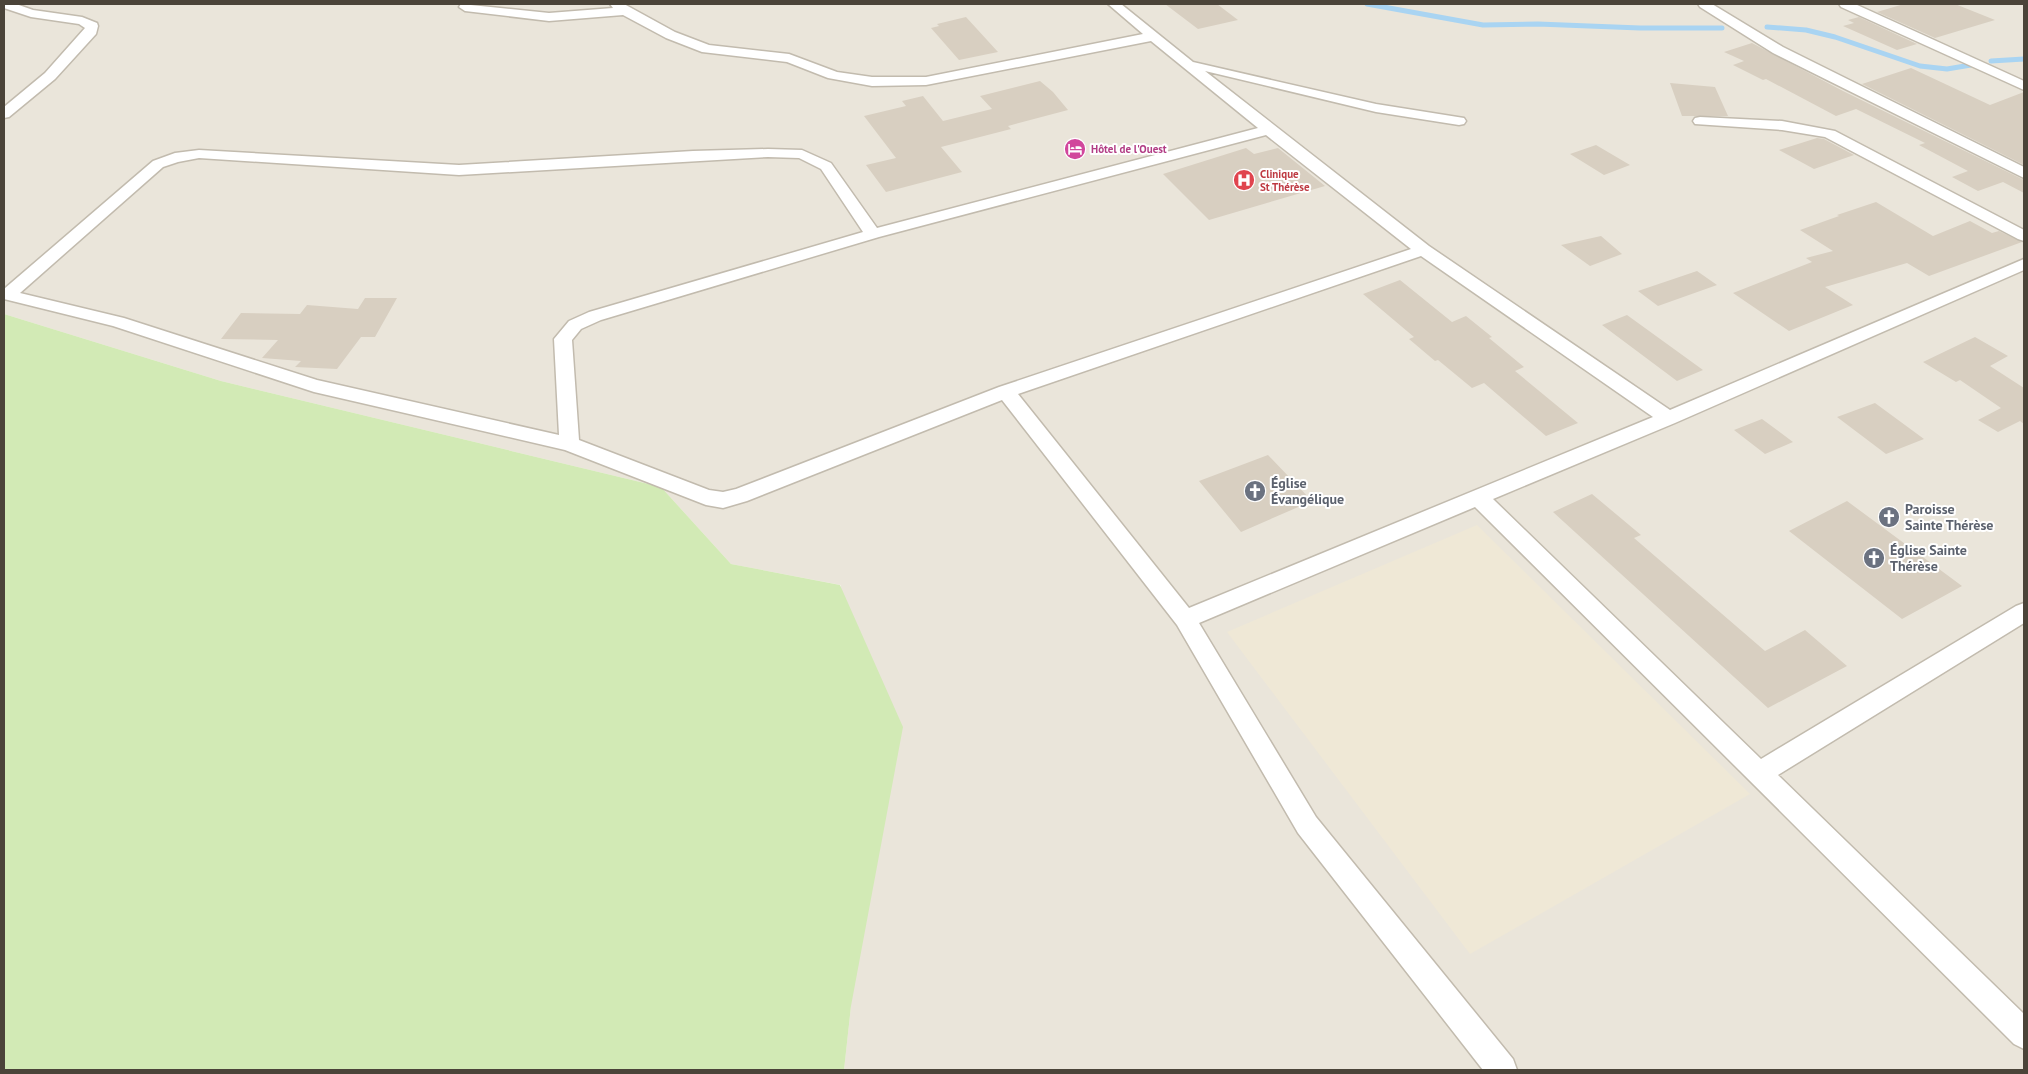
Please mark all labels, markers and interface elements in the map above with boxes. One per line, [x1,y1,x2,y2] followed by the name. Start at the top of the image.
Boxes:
[1063,137,1087,161] hotel icon: Hôtel de l'Ouest
[1091,142,1167,156] place label: Hôtel de l'Ouest
[1260,167,1310,194] place label: Clinique St Thérèse
[1232,168,1256,192] hospital icon: Clinique St Thérèse
[1271,474,1344,508] place label: Église Évangélique
[1243,479,1267,503] church icon: Église Évangélique
[1905,500,1993,534] place label: Paroisse Sainte Thérèse
[1877,505,1901,529] church icon: Paroisse Sainte Thérèse
[1890,541,1967,575] place label: Église Sainte Thérèse
[1862,546,1886,570] church icon: Église Sainte Thérèse

